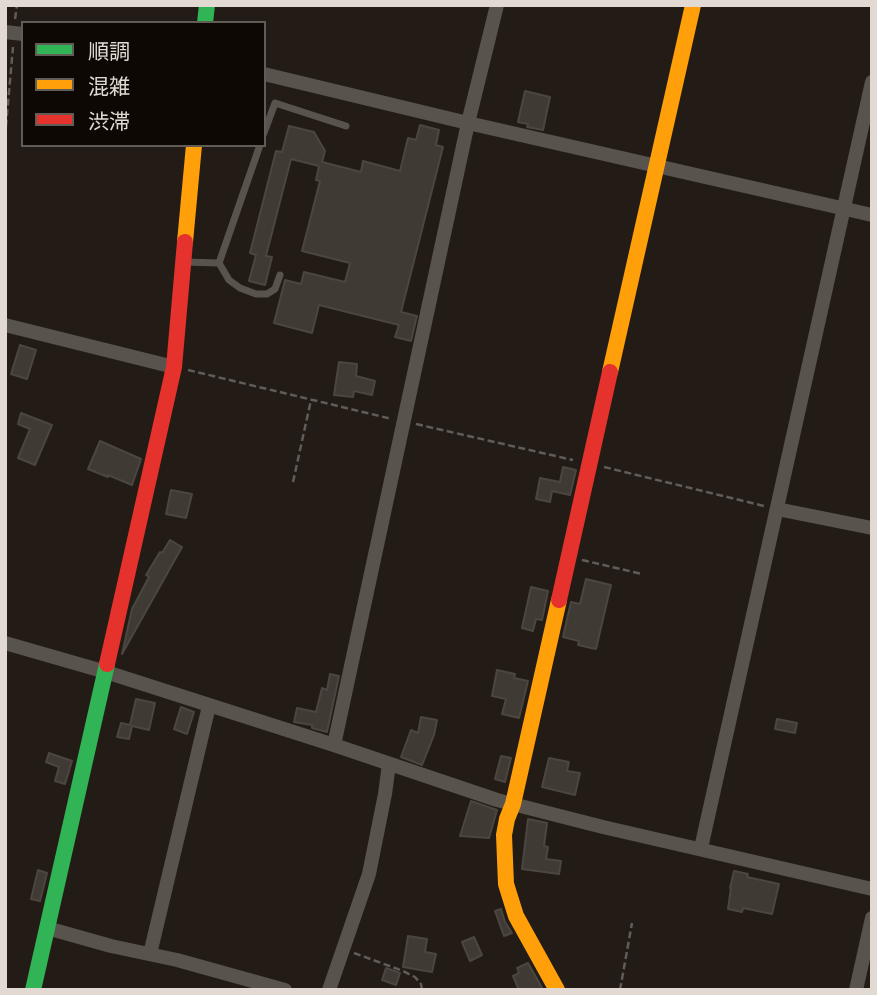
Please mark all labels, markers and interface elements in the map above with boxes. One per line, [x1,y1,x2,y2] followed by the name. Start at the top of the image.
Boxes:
[21,21,266,147] legend
[88,40,130,64] text: 順調
[88,75,130,99] text: 混雑
[88,110,130,134] text: 渋滞

